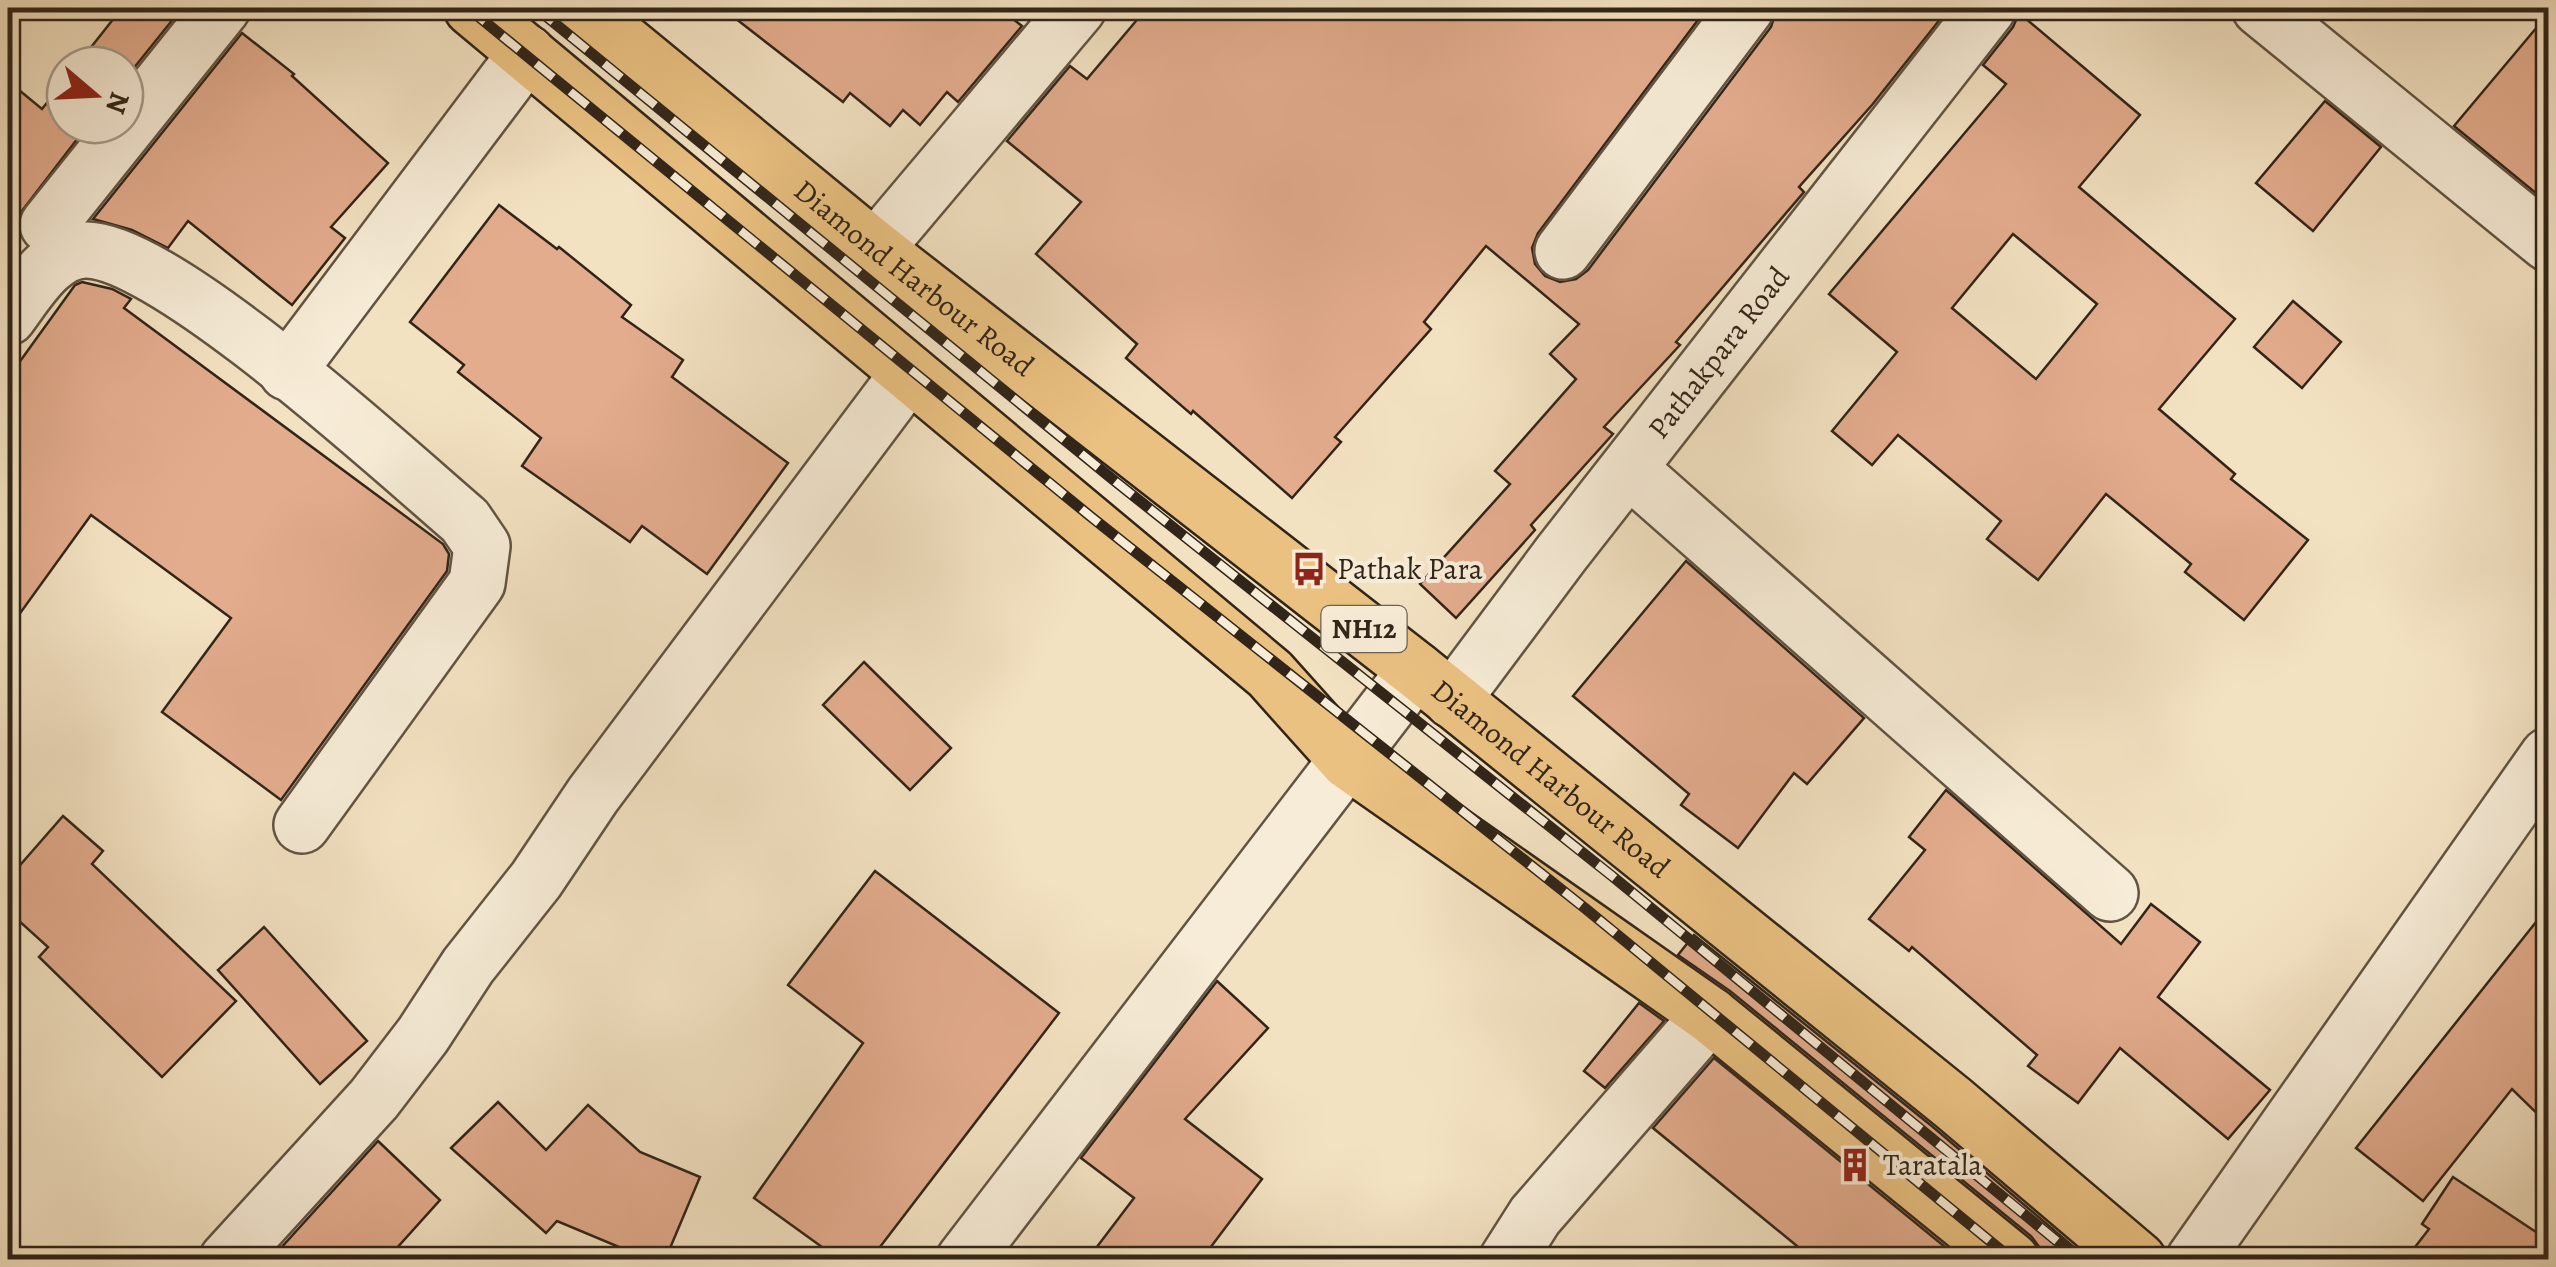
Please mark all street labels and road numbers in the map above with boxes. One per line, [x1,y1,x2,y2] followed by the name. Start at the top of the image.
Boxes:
[786,170,1043,386] street label: Diamond Harbour Road
[1639,257,1799,447] street label: Pathakpara Road
[1322,606,1406,652] road number: NH12
[1423,670,1679,888] street label: Diamond Harbour Road

